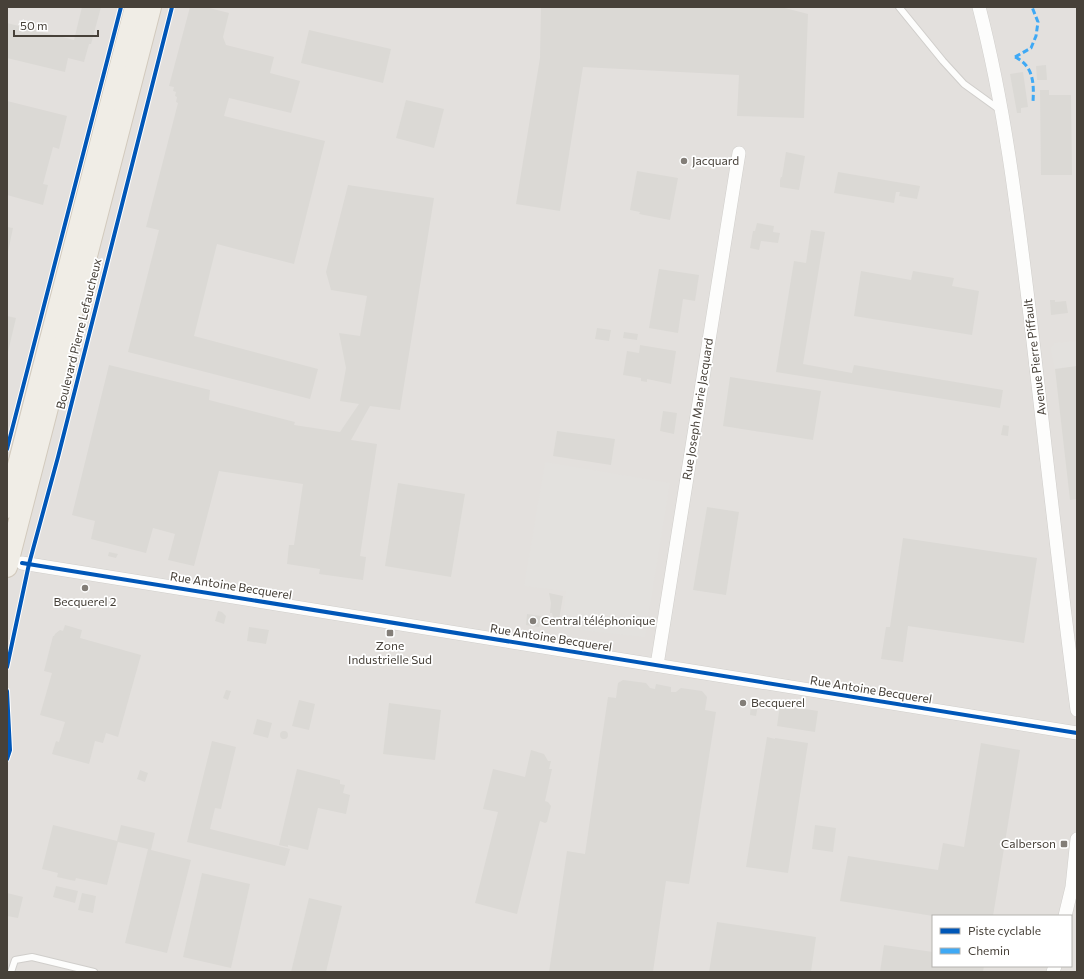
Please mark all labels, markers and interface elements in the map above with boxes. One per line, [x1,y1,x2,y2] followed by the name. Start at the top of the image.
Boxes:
[14,12,98,38] scale bar
[20,18,48,32] text: 50 m
[692,153,739,168] place label: Jacquard
[679,156,689,166] marker: Jacquard
[53,256,104,411] street label: Boulevard Pierre Lefaucheux
[1020,298,1048,416] street label: Avenue Pierre Piffault
[679,337,716,481] street label: Rue Joseph Marie Jacquard
[169,568,293,602] street label: Rue Antoine Becquerel
[80,583,90,593] marker: Becquerel 2
[54,594,117,608] place label: Becquerel 2
[541,613,655,627] place label: Central téléphonique
[528,616,538,626] marker: Central téléphonique
[489,620,613,654] street label: Rue Antoine Becquerel
[385,628,395,638] marker: Zone Industrielle Sud
[348,638,432,666] place label: Zone Industrielle Sud
[809,672,933,706] street label: Rue Antoine Becquerel
[751,695,805,709] place label: Becquerel
[738,698,748,708] marker: Becquerel
[1001,836,1056,850] place label: Calberson
[1059,839,1069,849] marker: Calberson
[932,915,1072,967] legend
[968,923,1041,937] text: Piste cyclable
[968,943,1010,957] text: Chemin

